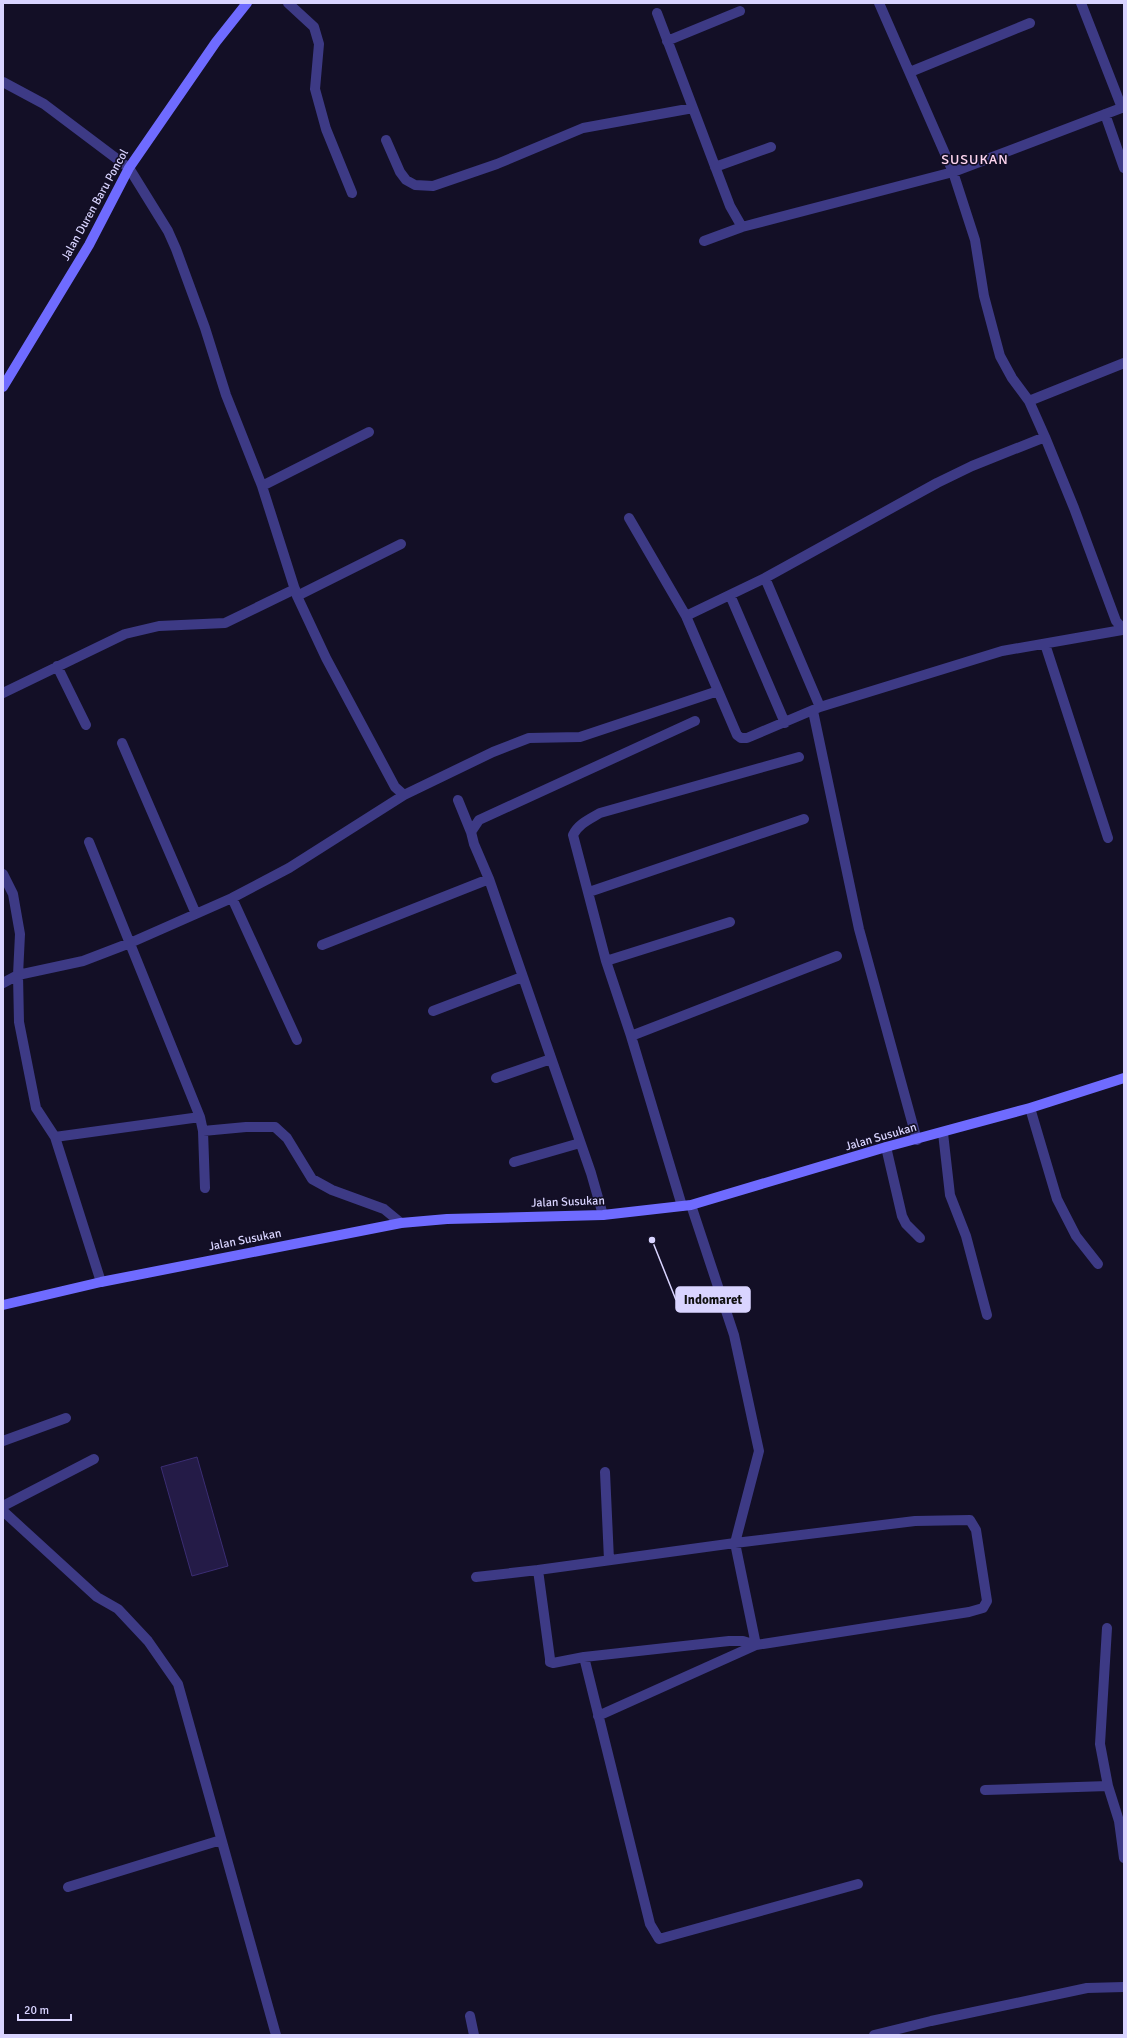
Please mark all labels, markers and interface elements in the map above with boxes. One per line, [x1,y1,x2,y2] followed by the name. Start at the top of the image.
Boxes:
[58,146,132,263] street label: Jalan Duren Baru Poncol
[941,151,1009,168] district label: SUSUKAN
[844,1120,918,1154] street label: Jalan Susukan
[531,1193,605,1211] street label: Jalan Susukan
[207,1226,283,1254] street label: Jalan Susukan
[676,1287,750,1312] callout: Indomaret
[684,1292,742,1308] text: Indomaret
[18,1996,71,2022] scale bar
[24,2003,49,2018] text: 20 m

